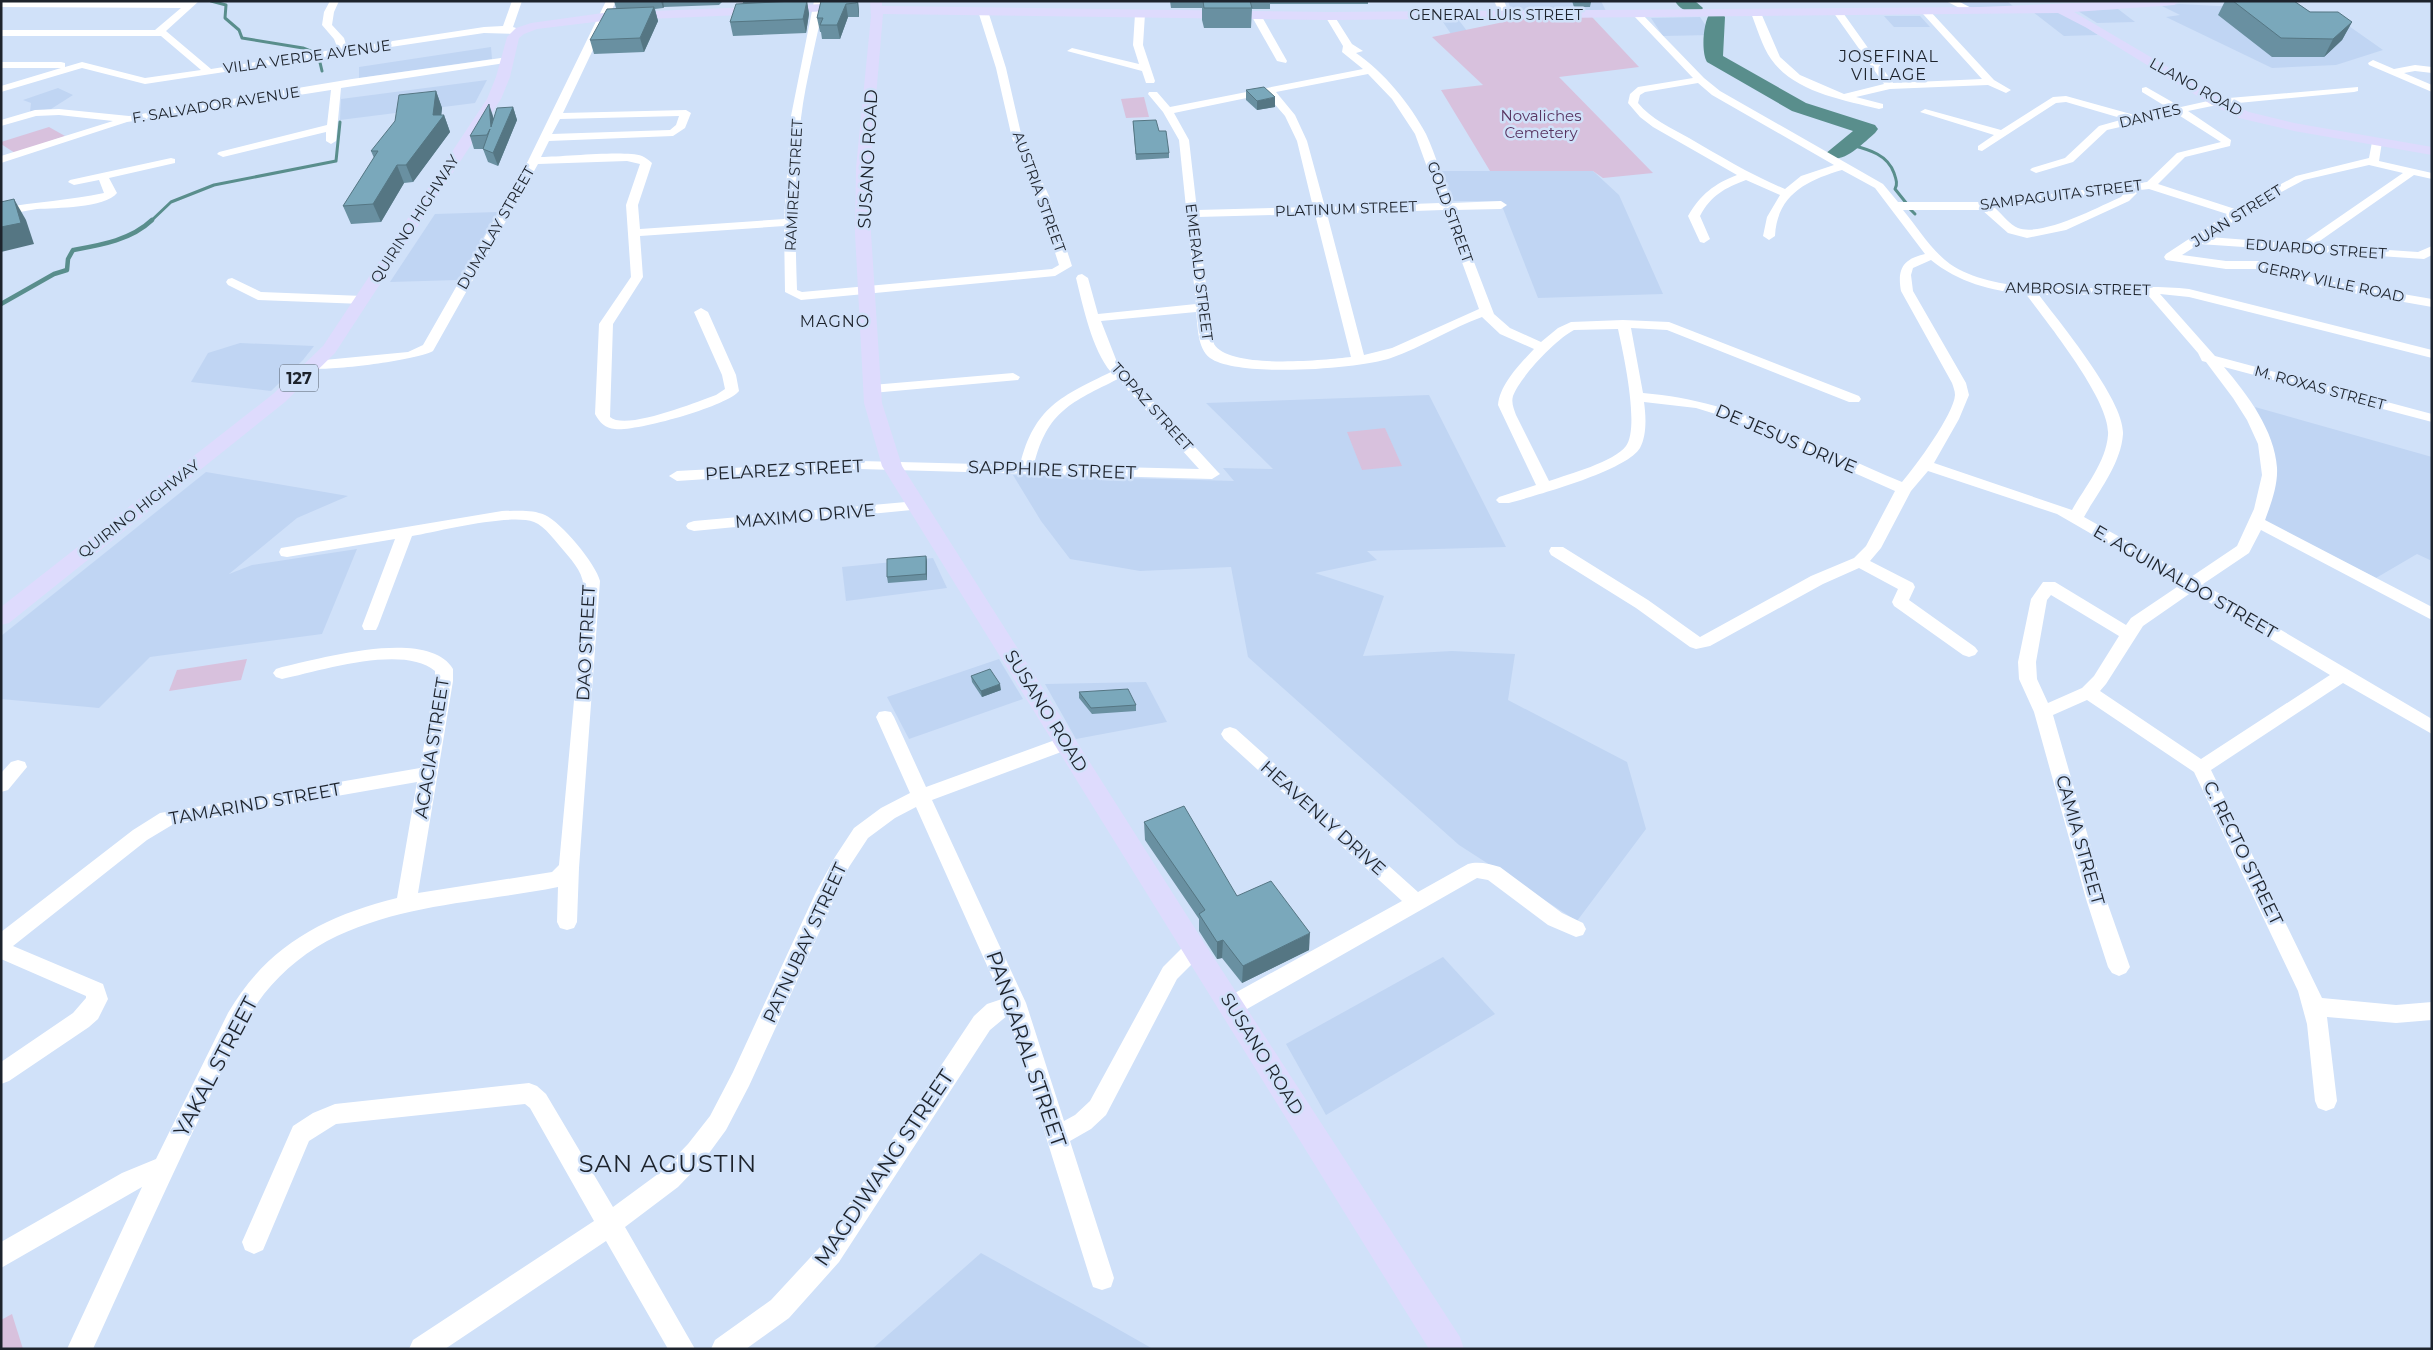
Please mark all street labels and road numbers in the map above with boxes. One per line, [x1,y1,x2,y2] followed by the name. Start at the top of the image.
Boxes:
[1409,5,1583,24] street label: GENERAL LUIS STREET
[222,35,392,78] street label: VILLA VERDE AVENUE
[2146,53,2246,120] street label: LLANO ROAD
[131,82,301,127] street label: F. SALVADOR AVENUE
[853,89,883,229] street label: SUSANO ROAD
[2117,99,2183,132] street label: DANTES
[781,118,806,252] street label: RAMIREZ STREET
[1009,129,1070,255] street label: AUSTRIA STREET
[366,151,463,286] street label: QUIRINO HIGHWAY
[1423,159,1478,266] street label: GOLD STREET
[453,163,539,293] street label: DUMALAY STREET
[1979,175,2143,214] street label: SAMPAGUITA STREET
[2187,180,2286,252] street label: JUAN STREET
[1275,197,1418,220] street label: PLATINUM STREET
[1182,202,1217,342] street label: EMERALD STREET
[2245,234,2388,263] street label: EDUARDO STREET
[2256,257,2406,306] street label: GERRY VILLE ROAD
[2005,278,2151,299] street label: AMBROSIA STREET
[1108,358,1197,455] street label: TOPAZ STREET
[2252,361,2388,414] street label: M. ROXAS STREET
[280,364,318,392] road number: 127
[1712,399,1860,479] street label: DE JESUS DRIVE
[74,455,204,562] street label: QUIRINO HIGHWAY
[704,455,864,485] street label: PELAREZ STREET
[968,456,1137,484] street label: SAPPHIRE STREET
[734,499,876,533] street label: MAXIMO DRIVE
[2089,520,2281,644] street label: E. AGUINALDO STREET
[572,584,600,701] street label: DAO STREET
[1000,646,1092,776] street label: SUSANO ROAD
[410,675,454,820] street label: ACACIA STREET
[1256,756,1390,880] street label: HEAVENLY DRIVE
[2051,772,2109,908] street label: CAMIA STREET
[2199,777,2288,929] street label: C. RECTO STREET
[167,778,343,830] street label: TAMARIND STREET
[758,859,852,1026] street label: PATNUBAY STREET
[981,947,1072,1150] street label: PANGARAL STREET
[1216,989,1308,1119] street label: SUSANO ROAD
[168,993,263,1141] street label: YAKAL STREET
[809,1065,959,1270] street label: MAGDIWANG STREET

